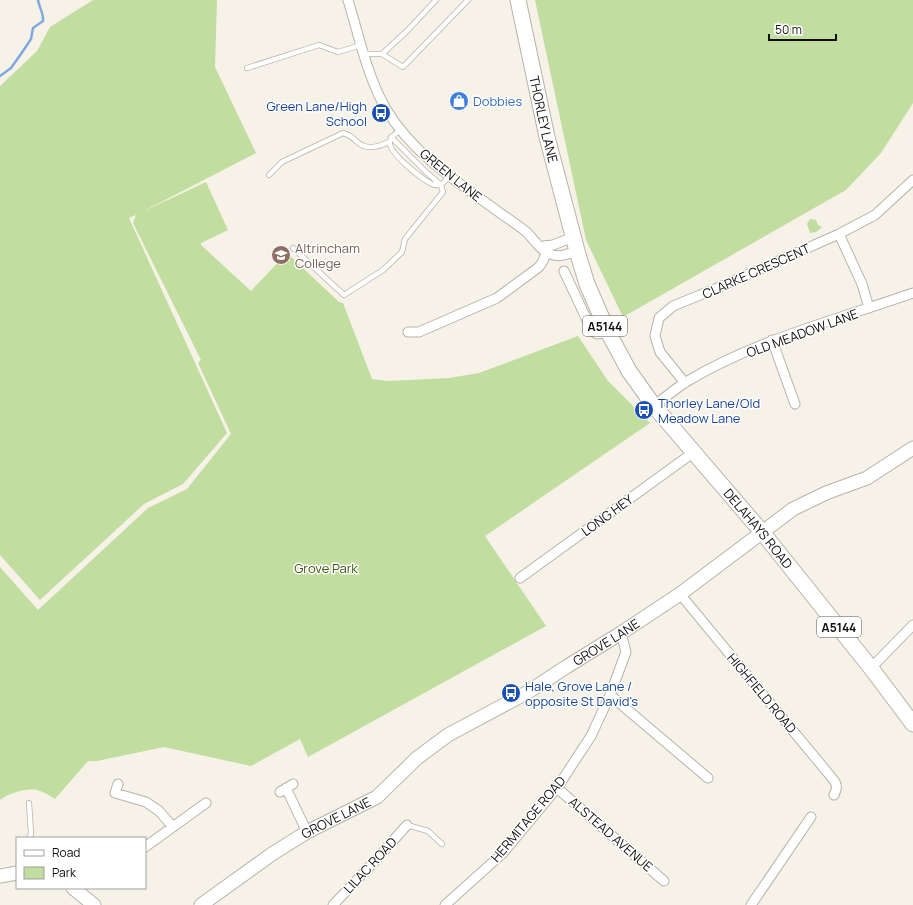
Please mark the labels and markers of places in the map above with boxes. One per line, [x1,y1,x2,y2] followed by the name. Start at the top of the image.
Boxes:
[448,90,470,112] shop icon: Dobbies
[473,92,522,110] place label: Dobbies
[266,97,367,130] place label: Green Lane/High School
[370,102,392,124] bus stop icon: Green Lane/High School
[295,239,360,272] place label: Altrincham College
[270,244,292,266] school or university icon: Altrincham College
[658,394,760,427] place label: Thorley Lane/Old Meadow Lane
[633,399,655,421] bus stop icon: Thorley Lane/Old Meadow Lane
[525,677,638,710] place label: Hale, Grove Lane / opposite St David's
[500,682,522,704] bus stop icon: Hale, Grove Lane / opposite St David's

